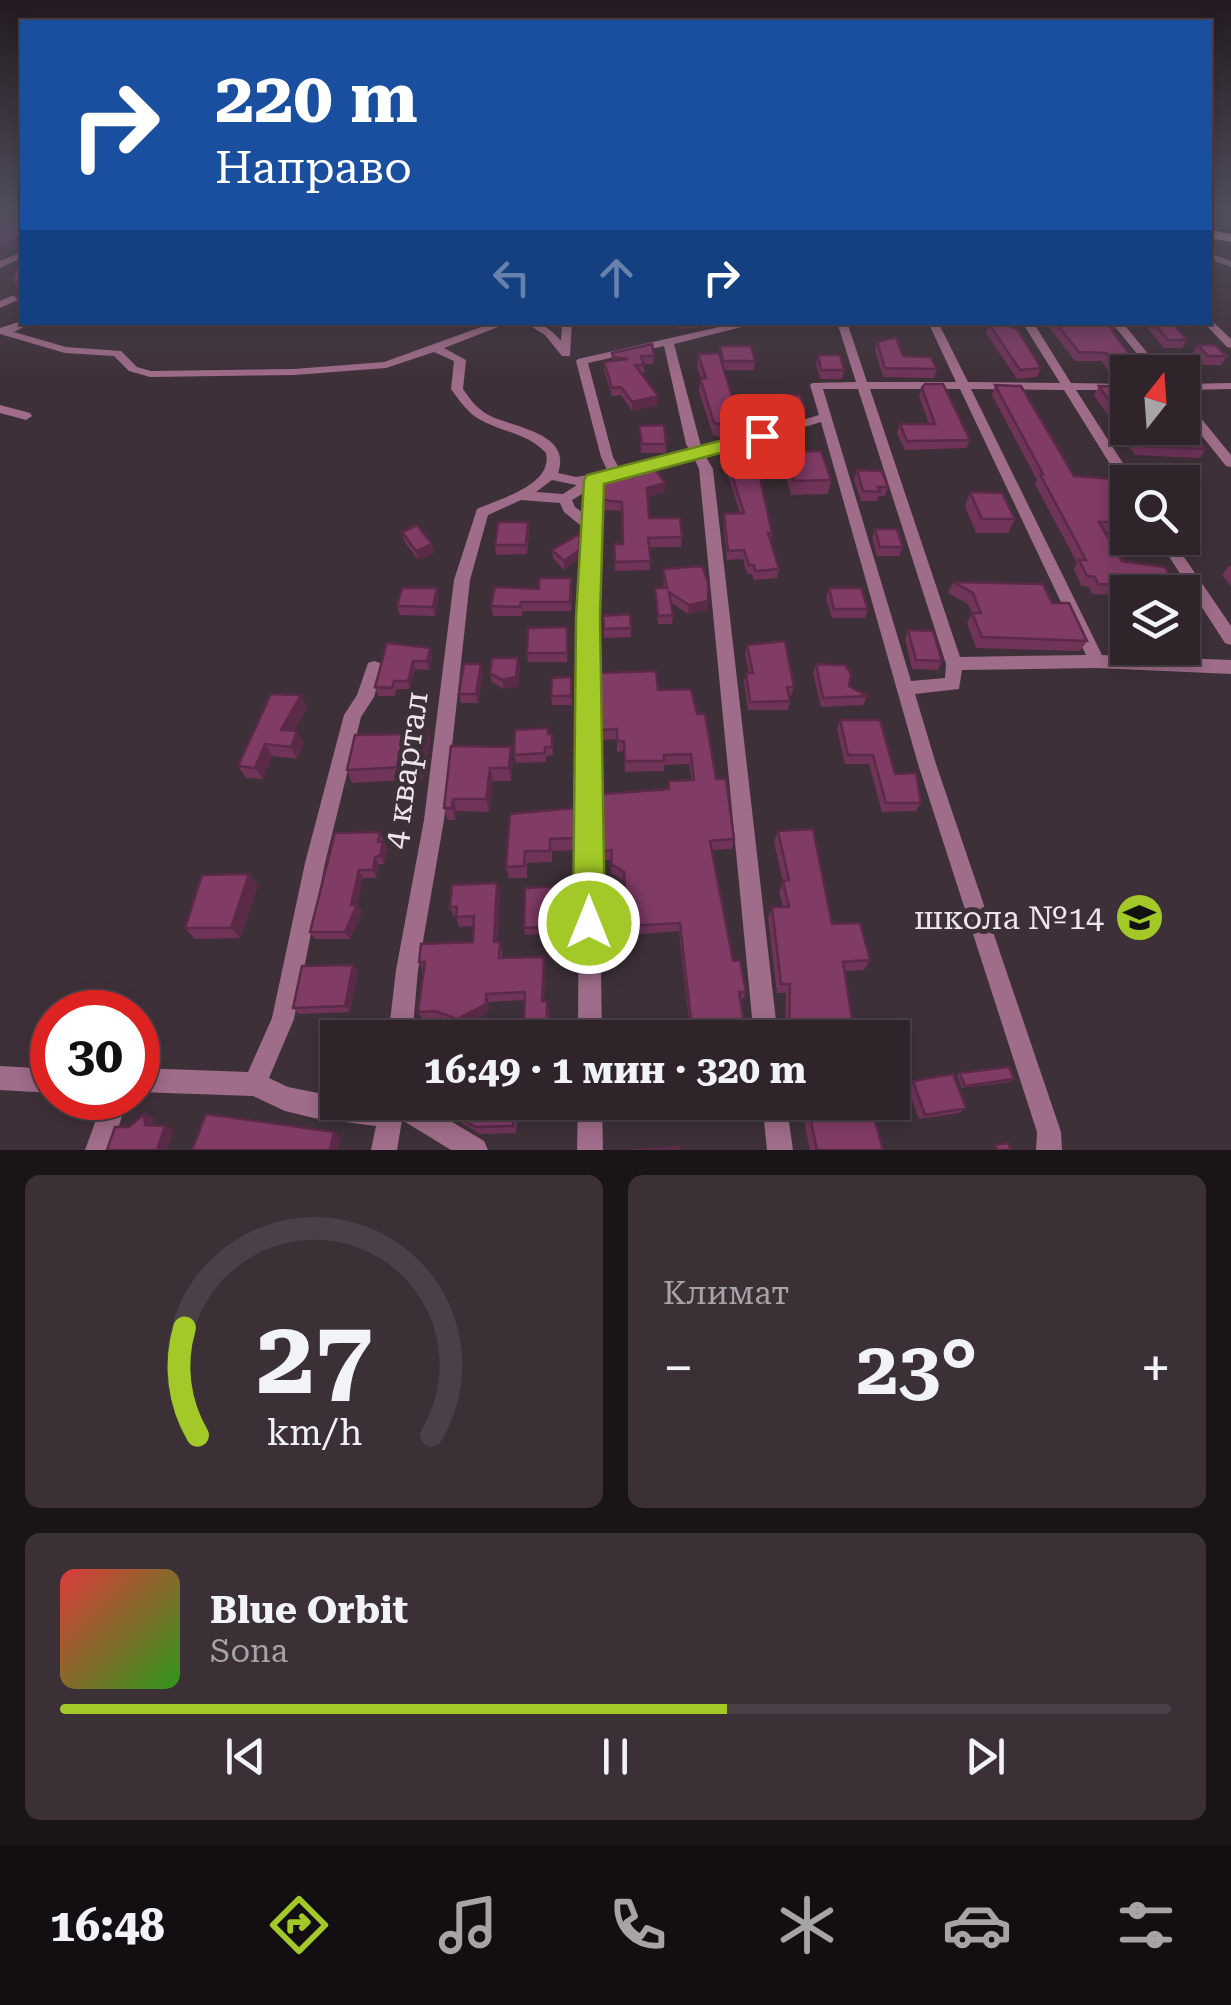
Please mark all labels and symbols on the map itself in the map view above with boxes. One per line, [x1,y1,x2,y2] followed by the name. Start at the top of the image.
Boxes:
[1110,355,1200,445] north arrow
[720,394,805,479] pin
[376,689,436,851] street label: 4 квартал
[537,871,641,975] position arrow
[1113,892,1165,944] school or university icon: школа №14
[914,899,1104,937] place label: школа №14
[30,990,160,1120] speed limit sign: 30

